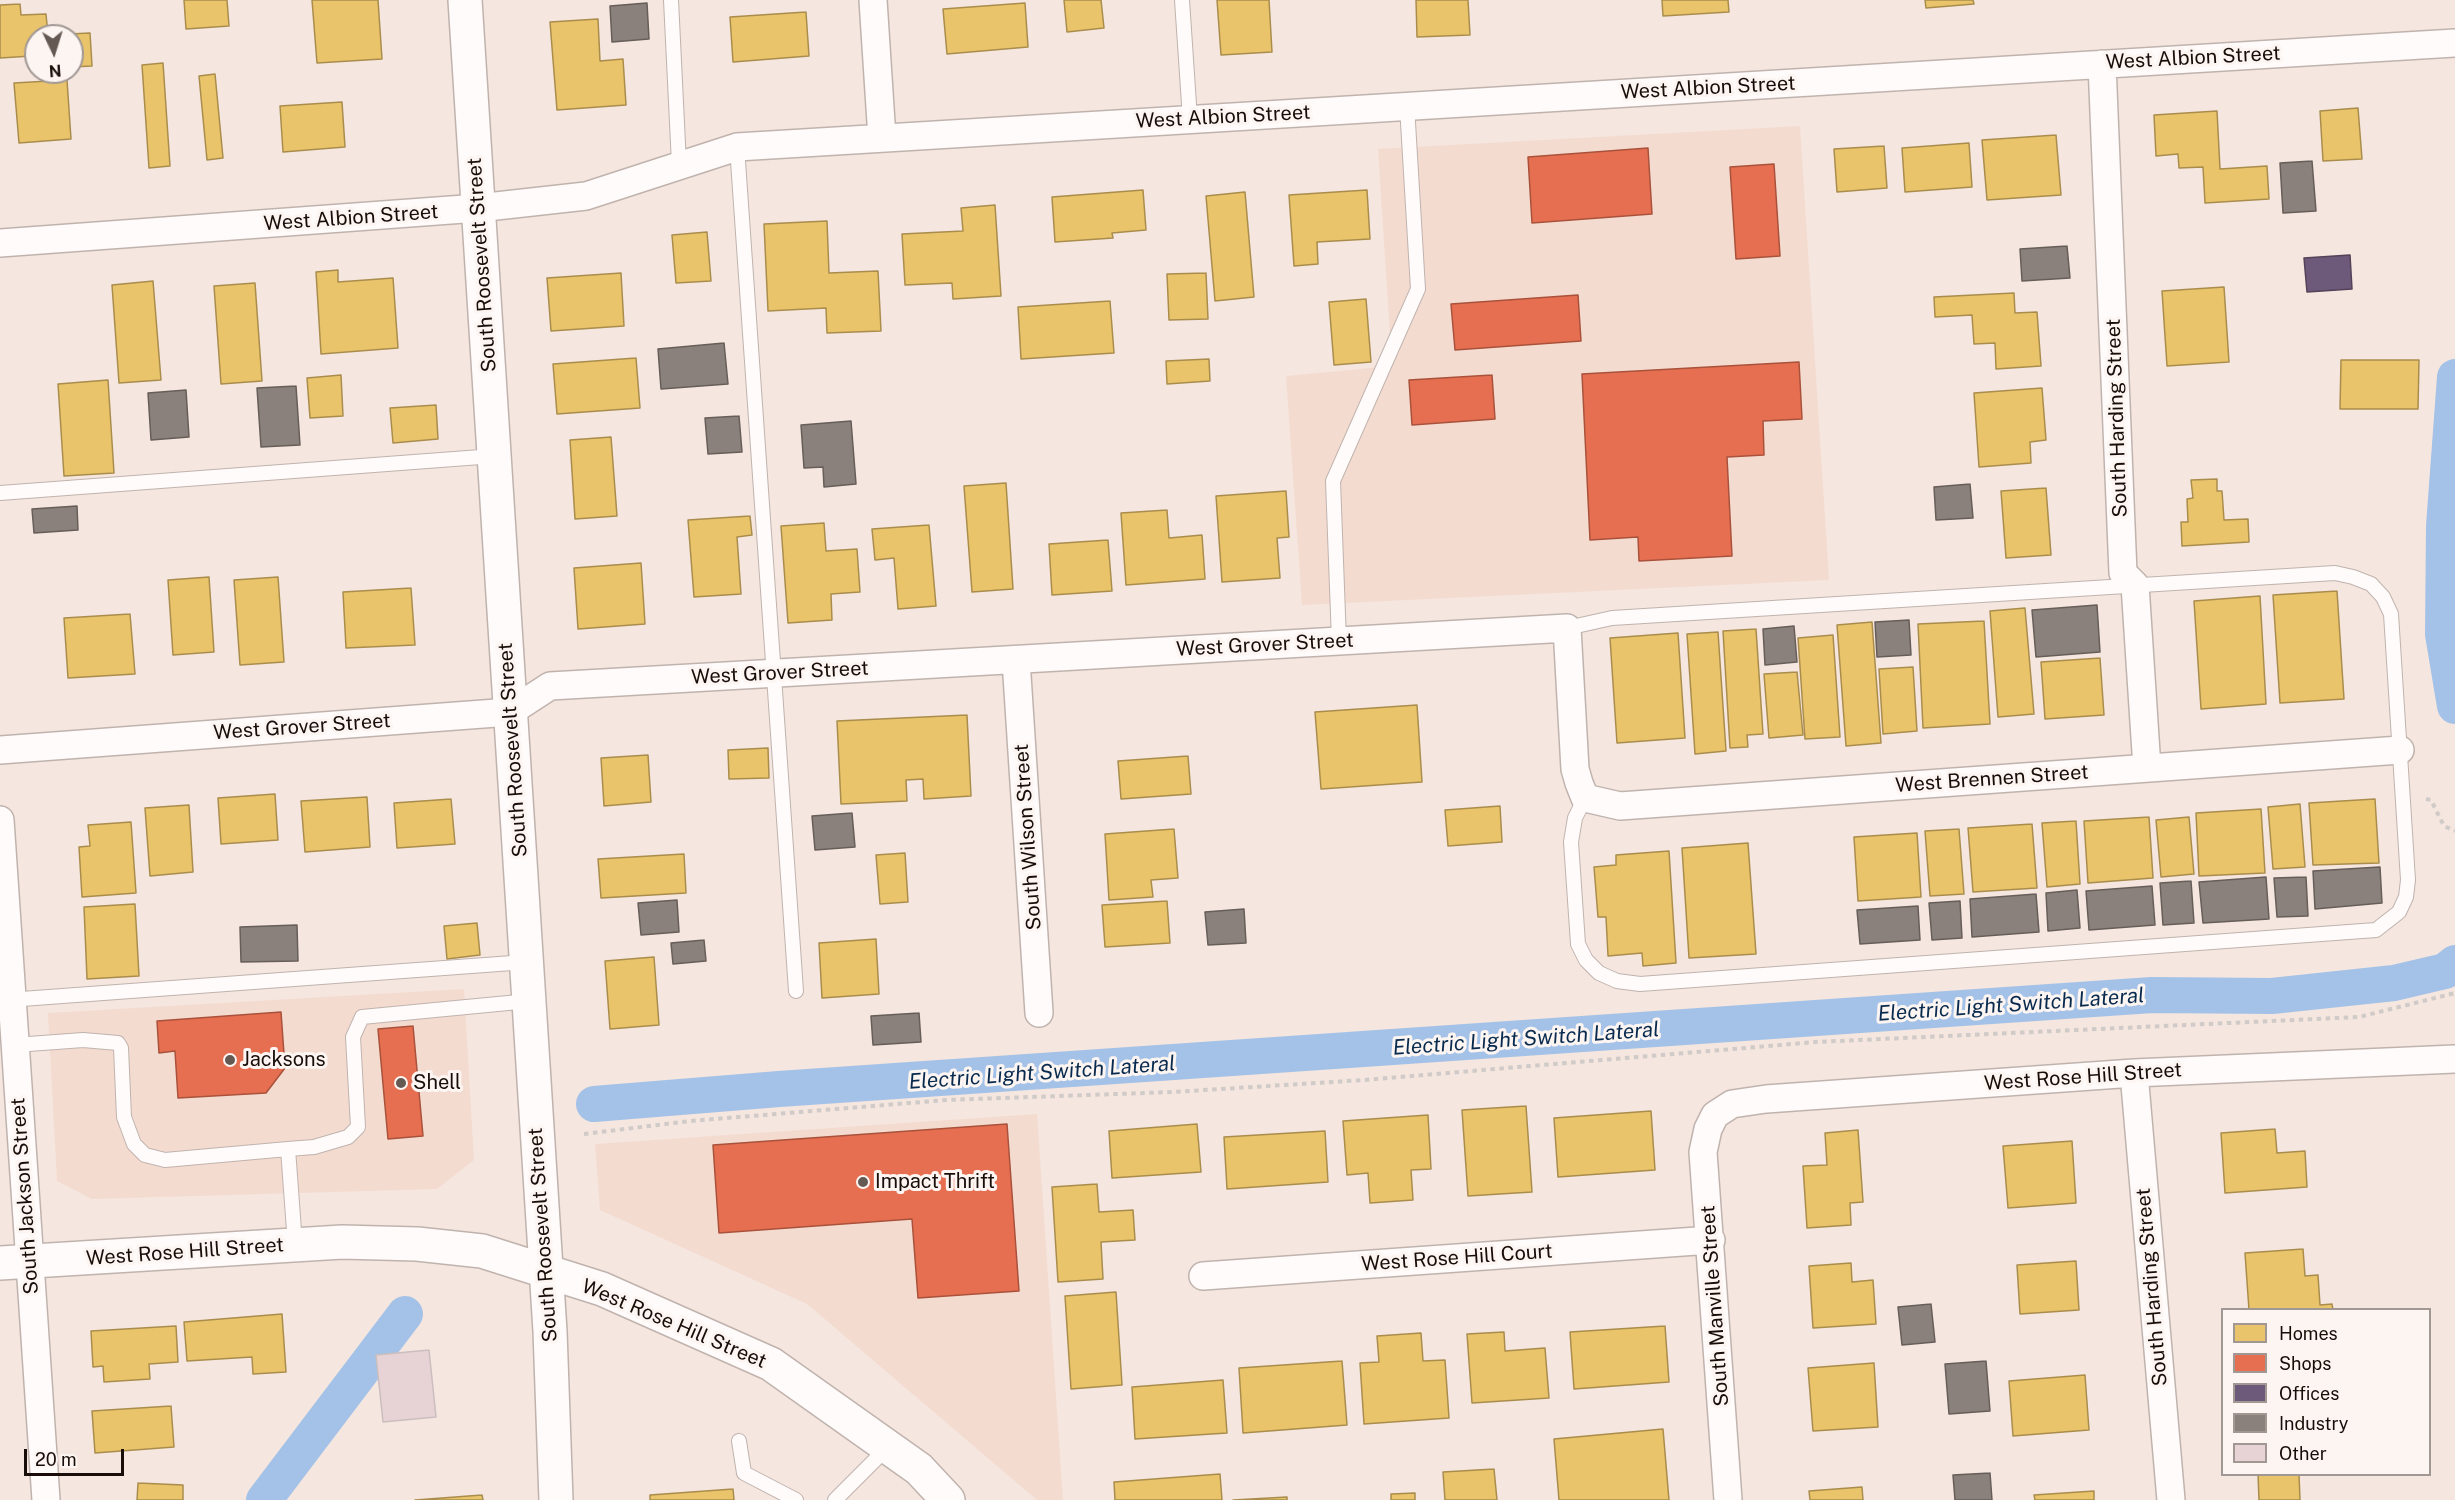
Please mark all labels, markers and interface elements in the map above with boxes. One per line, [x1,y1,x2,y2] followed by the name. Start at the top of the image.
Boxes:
[24,24,84,84] north arrow
[2105,41,2281,75] street label: West Albion Street
[48,61,62,80] text: N
[1620,71,1796,105] street label: West Albion Street
[1135,100,1311,134] street label: West Albion Street
[463,157,501,373] street label: South Roosevelt Street
[263,200,439,236] street label: West Albion Street
[2102,318,2132,518] street label: South Harding Street
[1176,628,1354,662] street label: West Grover Street
[494,642,532,858] street label: South Roosevelt Street
[691,656,869,690] street label: West Grover Street
[213,709,391,745] street label: West Grover Street
[1010,743,1046,931] street label: South Wilson Street
[1895,760,2089,798] street label: West Brennen Street
[1877,983,2145,1027] water label: Electric Light Switch Lateral
[1392,1017,1660,1061] water label: Electric Light Switch Lateral
[242,1048,326,1072] place label: Jacksons
[908,1051,1176,1095] water label: Electric Light Switch Lateral
[223,1053,237,1067] marker: Jacksons
[1983,1058,2183,1096] street label: West Rose Hill Street
[413,1071,461,1095] place label: Shell
[394,1076,408,1090] marker: Shell
[6,1097,44,1295] street label: South Jackson Street
[524,1127,562,1343] street label: South Roosevelt Street
[875,1170,995,1194] place label: Impact Thrift
[856,1175,870,1189] marker: Impact Thrift
[2131,1187,2173,1387] street label: South Harding Street
[1696,1205,1734,1407] street label: South Manville Street
[85,1233,285,1271] street label: West Rose Hill Street
[1360,1239,1554,1277] street label: West Rose Hill Court
[578,1274,770,1374] street label: West Rose Hill Street
[2221,1308,2431,1476] legend
[2279,1323,2338,1344] text: Homes
[2279,1353,2331,1374] text: Shops
[2279,1383,2339,1404] text: Offices
[2279,1413,2348,1434] text: Industry
[27,1437,128,1475] scale bar
[2279,1443,2327,1464] text: Other
[35,1449,77,1470] text: 20 m

